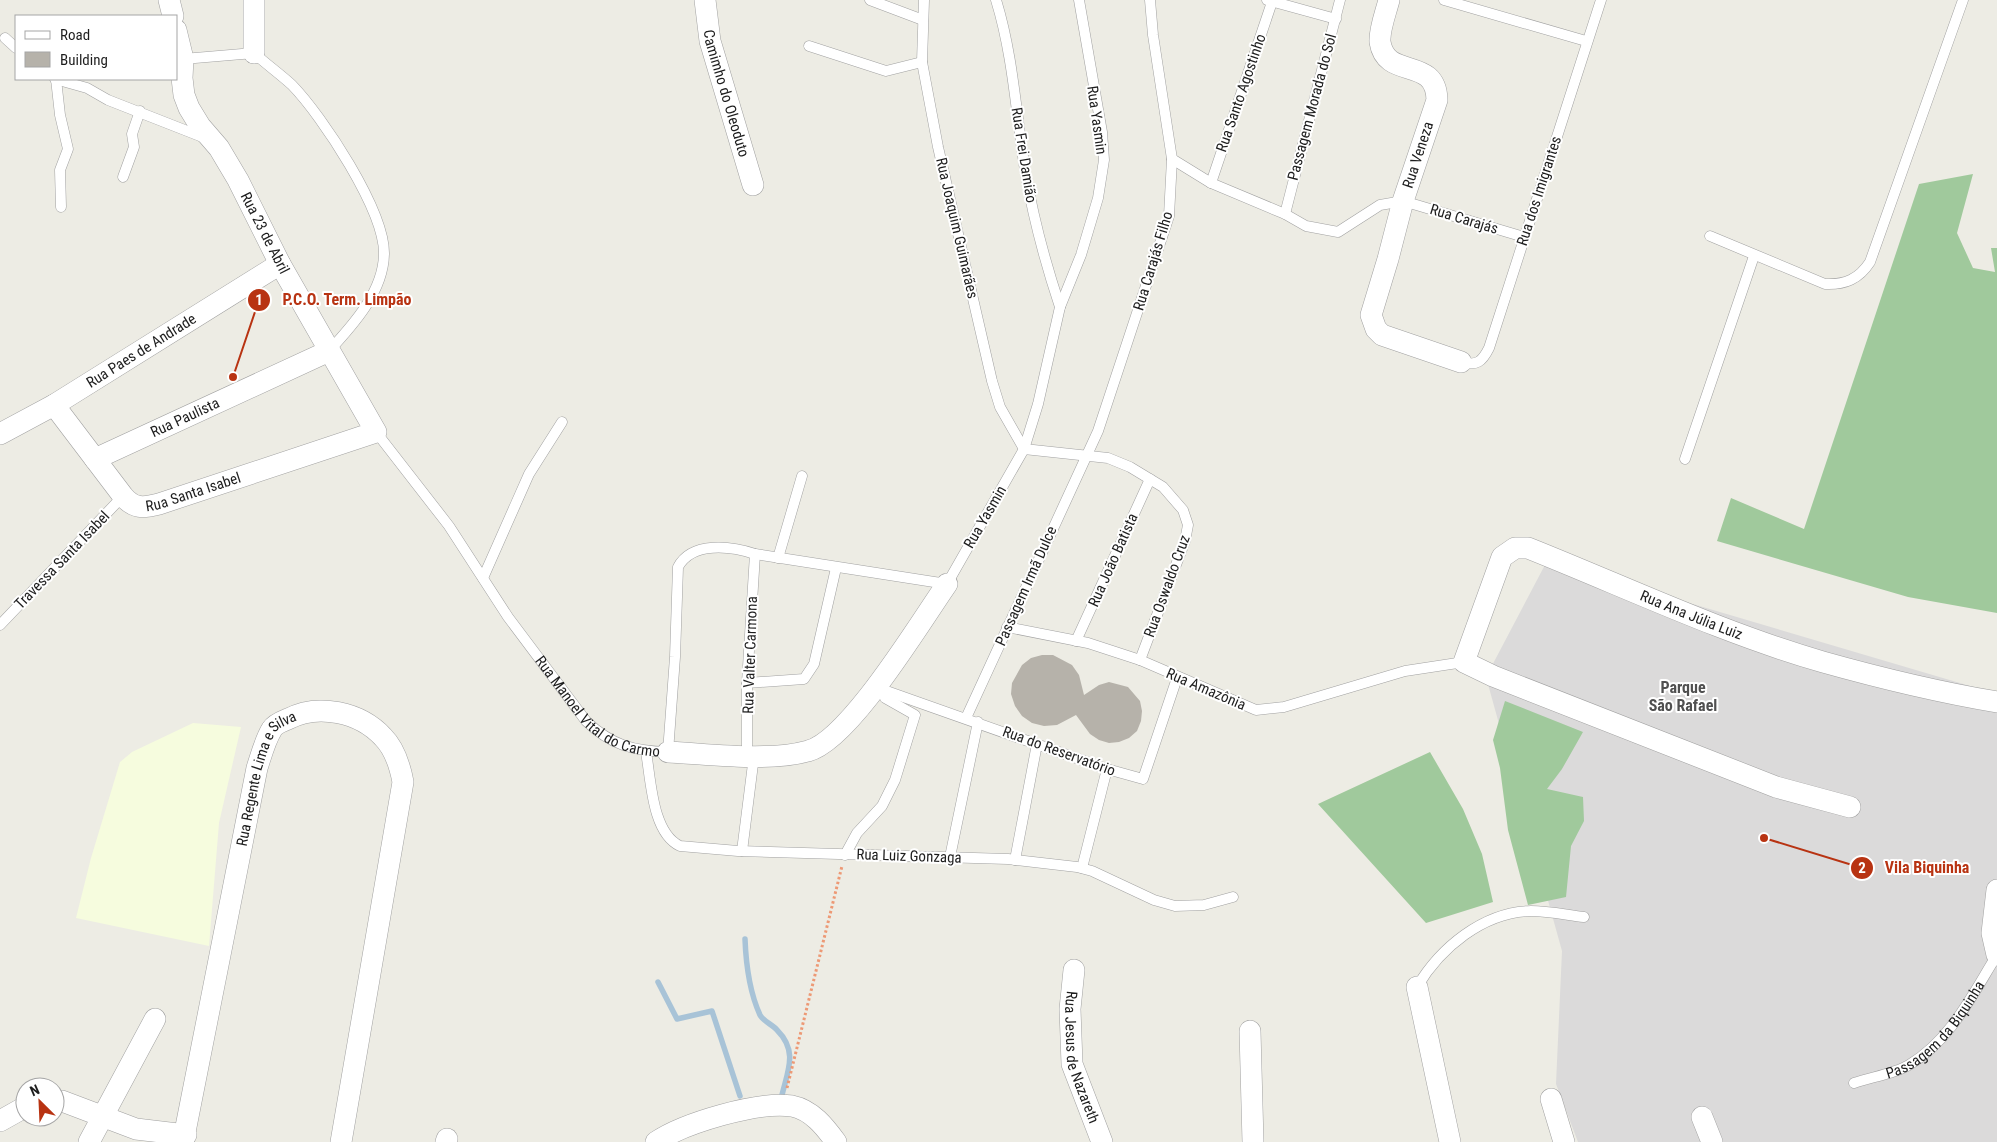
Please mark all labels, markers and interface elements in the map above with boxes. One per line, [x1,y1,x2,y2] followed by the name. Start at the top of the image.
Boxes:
[15,15,178,80] legend
[60,26,90,44] text: Road
[700,29,753,159] street label: Camimho do Oleoduto
[1212,32,1270,154] street label: Rua Santo Agostinho
[1284,32,1340,182] street label: Passagem Morada do Sol
[60,51,108,69] text: Building
[1083,84,1111,156] street label: Rua Yasmin
[1008,106,1040,204] street label: Rua Frei Damião
[1399,119,1437,191] street label: Rua Veneza
[1513,134,1565,248] street label: Rua dos Imigrantes
[932,156,982,300] street label: Rua Joaquim Guimarães
[237,189,293,277] street label: Rua 23 de Abril
[1428,200,1500,238] street label: Rua Carajás
[1129,209,1177,313] street label: Rua Carajás Filho
[247,284,422,315] callout: P.C.O. Term. Limpão
[282,290,412,309] text: P.C.O. Term. Limpão
[255,291,263,309] text: 1
[83,310,199,392] street label: Rua Paes de Andrade
[148,394,222,441] street label: Rua Paulista
[144,469,243,516] street label: Rua Santa Isabel
[960,483,1010,551] street label: Rua Yasmin
[11,507,113,613] street label: Travessa Santa Isabel
[1084,510,1142,610] street label: Rua João Batista
[992,523,1060,649] street label: Passagem Irmã Dulce
[1140,532,1194,640] street label: Rua Oswaldo Cruz
[1638,587,1745,644] street label: Rua Ana Júlia Luiz
[739,596,761,714] street label: Rua Valter Carmona
[531,652,661,761] street label: Rua Manoel Vital do Carmo
[1163,664,1249,714] street label: Rua Amazônia
[1649,678,1717,715] district label: Parque São Rafael
[233,707,299,848] street label: Rua Regente Lima e Silva
[1000,722,1118,780] street label: Rua do Reservatório
[856,845,962,867] street label: Rua Luiz Gonzaga
[1850,852,1979,883] callout: Vila Biquinha
[1885,858,1970,877] text: Vila Biquinha
[1858,859,1866,877] text: 2
[1884,978,1988,1083] street label: Passagem da Biquinha
[1061,990,1103,1126] street label: Rua Jesus de Nazareth
[15,1077,65,1127] north arrow
[28,1081,42,1099] text: N

